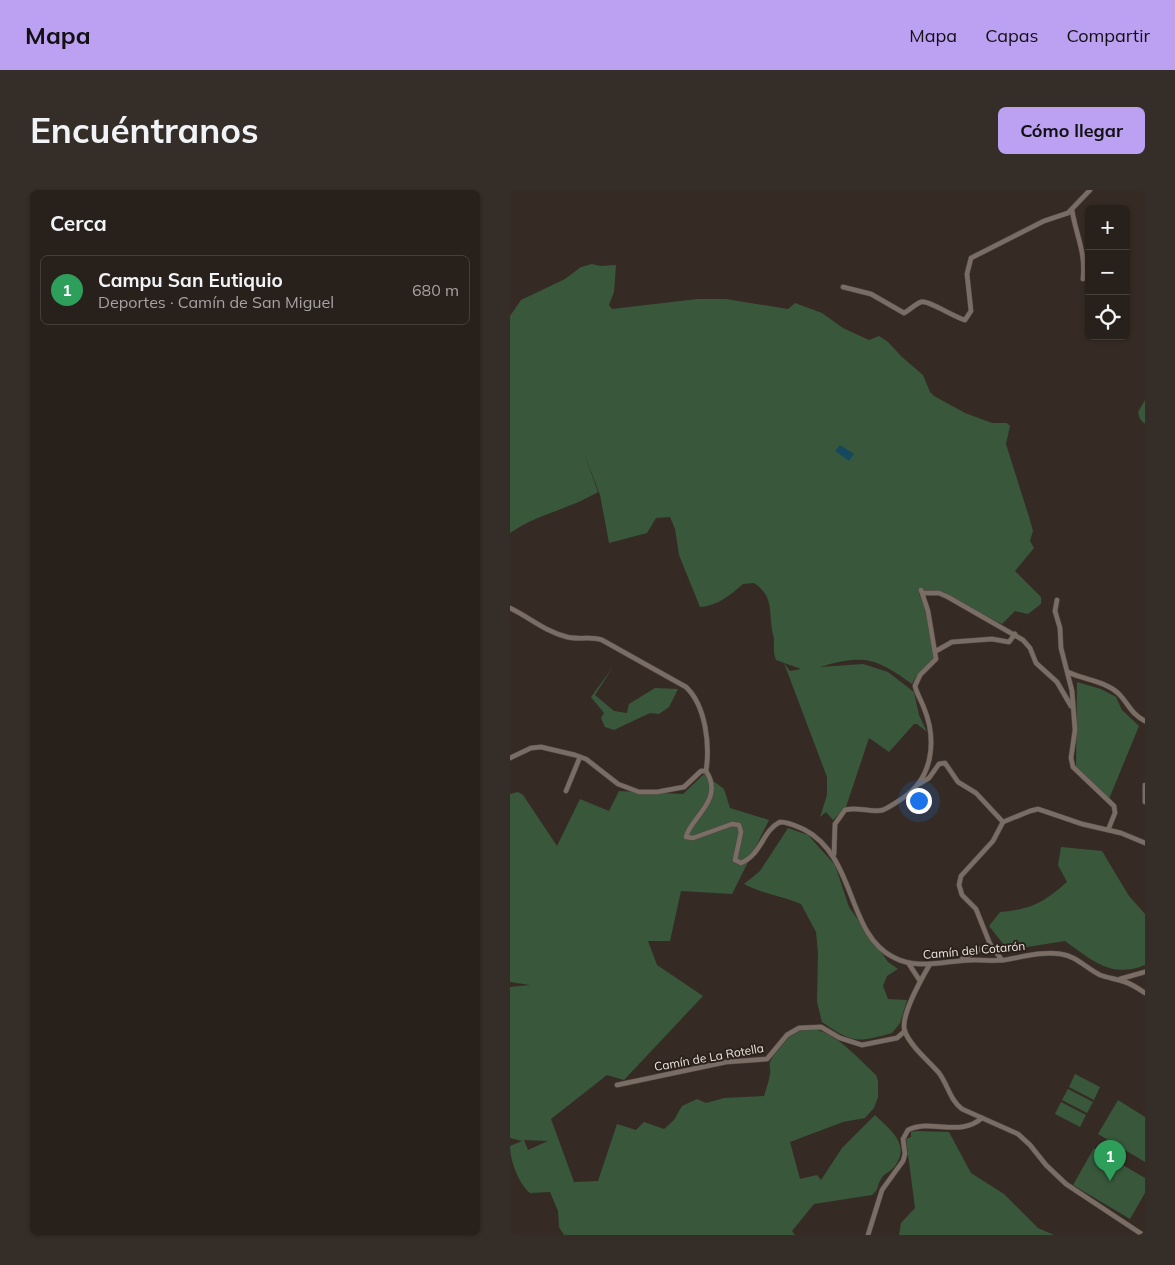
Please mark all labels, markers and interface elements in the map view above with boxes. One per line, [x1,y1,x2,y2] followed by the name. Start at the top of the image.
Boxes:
[25,20,91,50] text: Mapa
[909,24,957,47] text: Mapa
[985,24,1039,47] text: Capas
[1067,24,1150,47] text: Compartir
[998,107,1145,154] button: Cómo llegar
[30,108,259,152] text: Encuéntranos
[1085,205,1130,340] map controls
[1085,205,1130,250] button: +
[50,210,107,236] text: Cerca
[1085,250,1130,295] button: −
[98,268,283,292] text: Campu San Eutiquio
[62,280,72,300] text: 1
[412,280,459,300] text: 680 m
[98,292,334,312] text: Deportes · Camín de San Miguel
[1085,295,1130,340] button: locate
[906,788,932,814] your location
[922,938,1026,962] street label: Camín del Cotarón
[653,1040,765,1074] street label: Camín de La Rotella
[1094,1140,1126,1181] pin: 1

